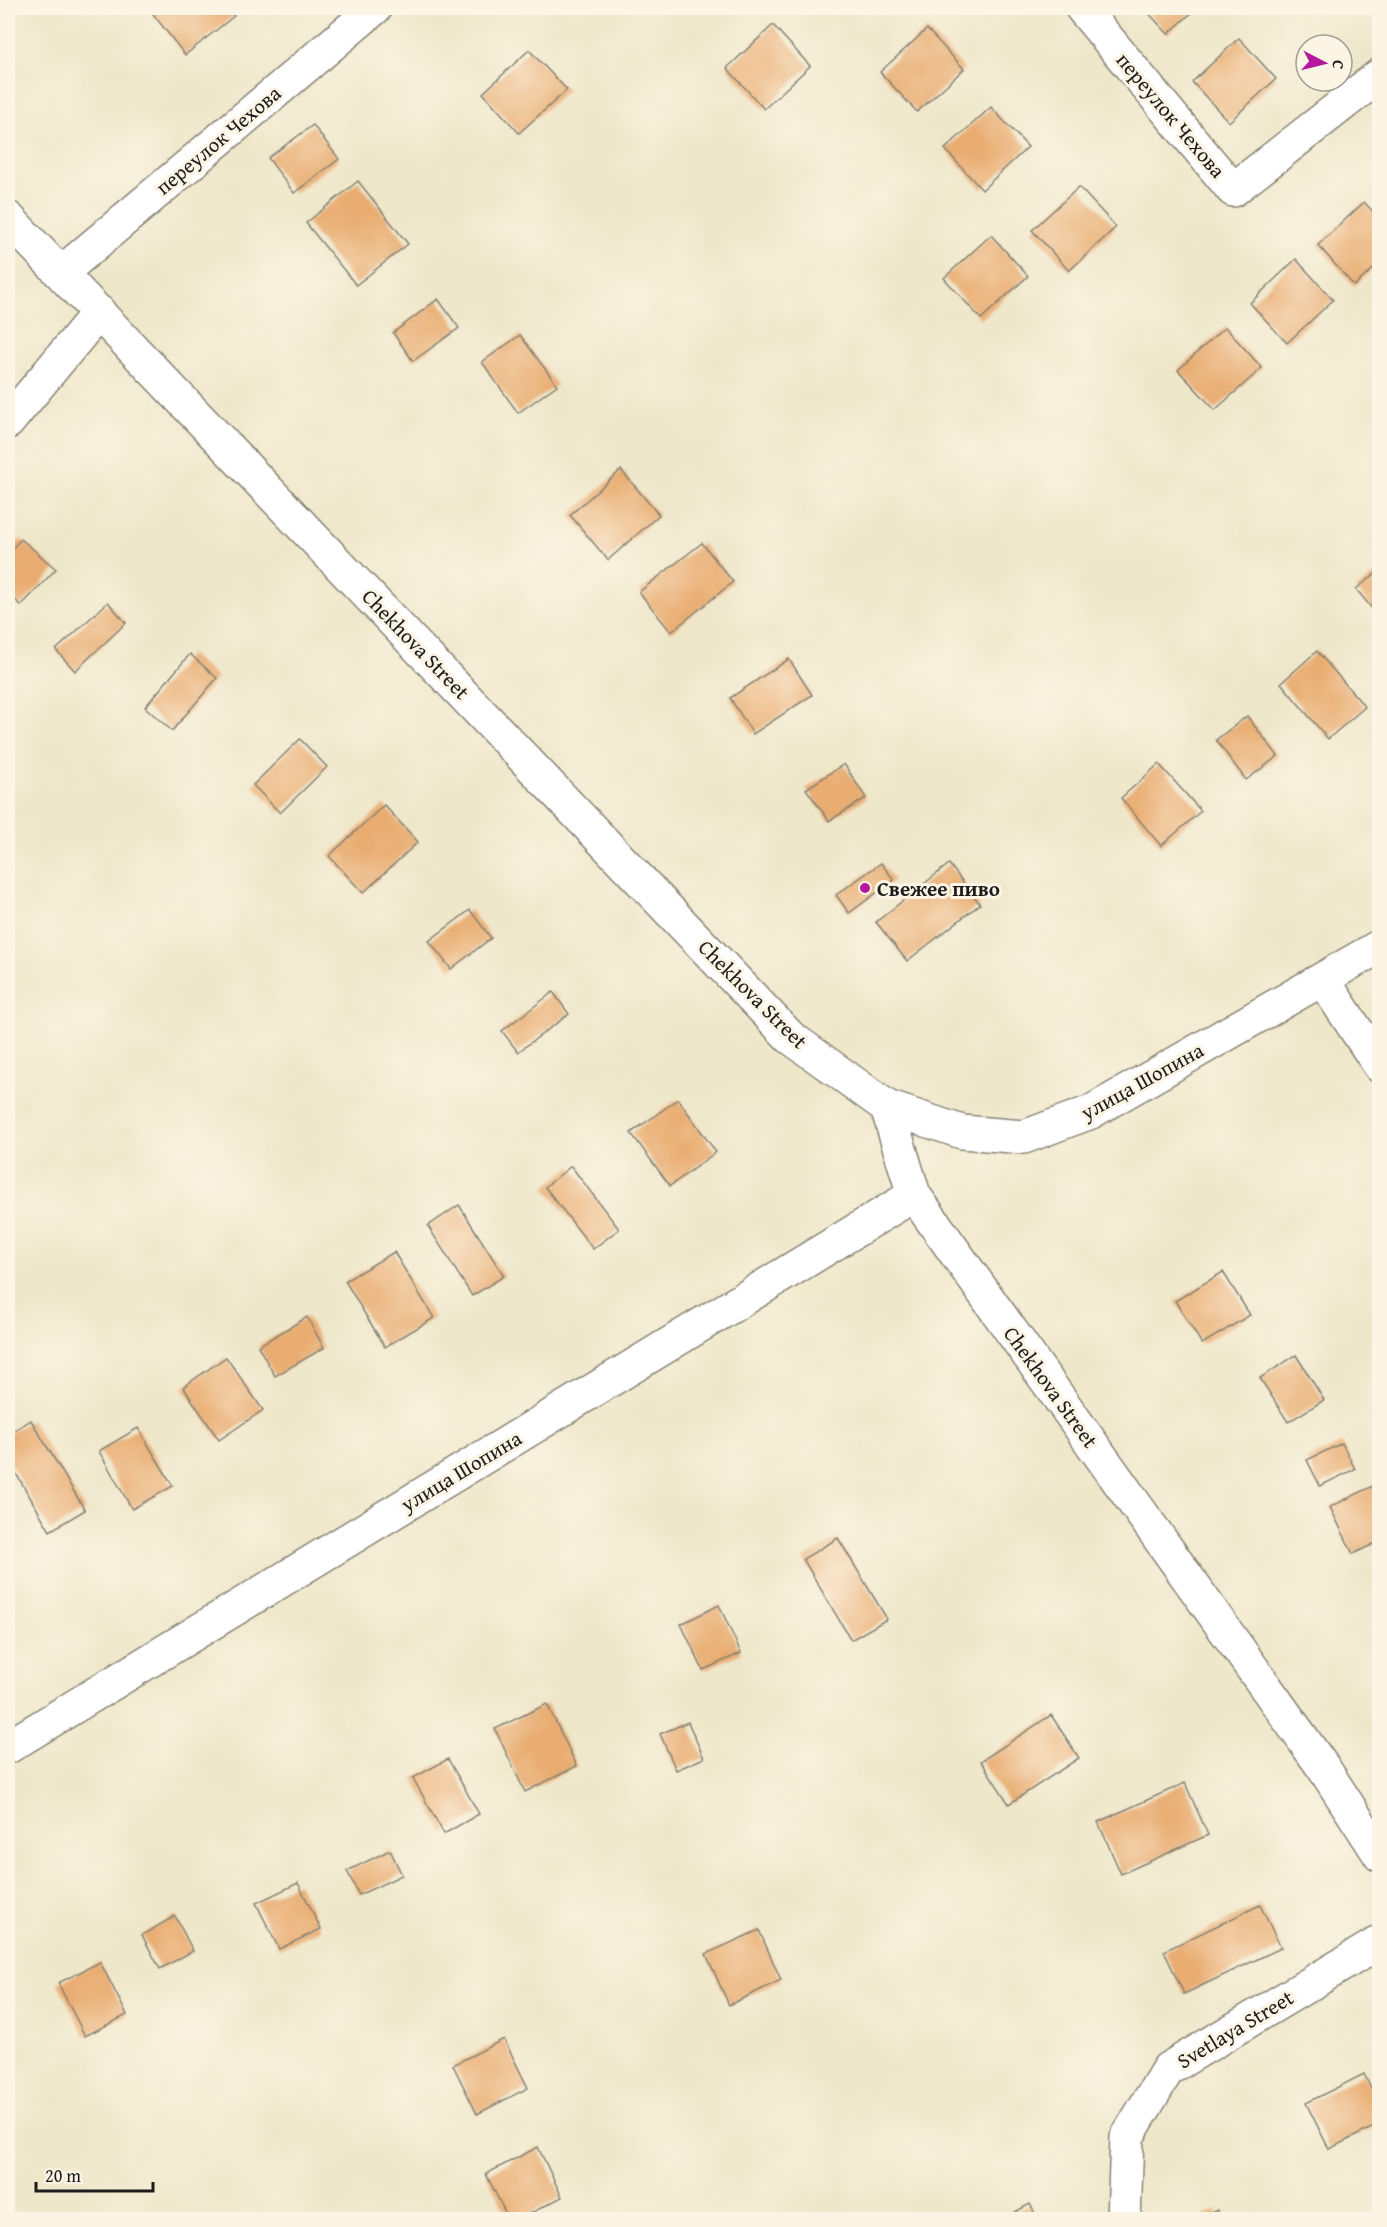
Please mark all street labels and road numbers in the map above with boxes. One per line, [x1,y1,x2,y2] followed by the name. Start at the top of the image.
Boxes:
[1109,45,1233,185] street label: переулок Чехова
[148,78,288,202] street label: переулок Чехова
[355,582,477,707] street label: Chekhova Street
[691,932,815,1056] street label: Chekhova Street
[1074,1034,1209,1128] street label: улица Шопина
[996,1320,1106,1455] street label: Chekhova Street
[394,1423,527,1520] street label: улица Шопина
[1171,1982,1300,2076] street label: Svetlaya Street

